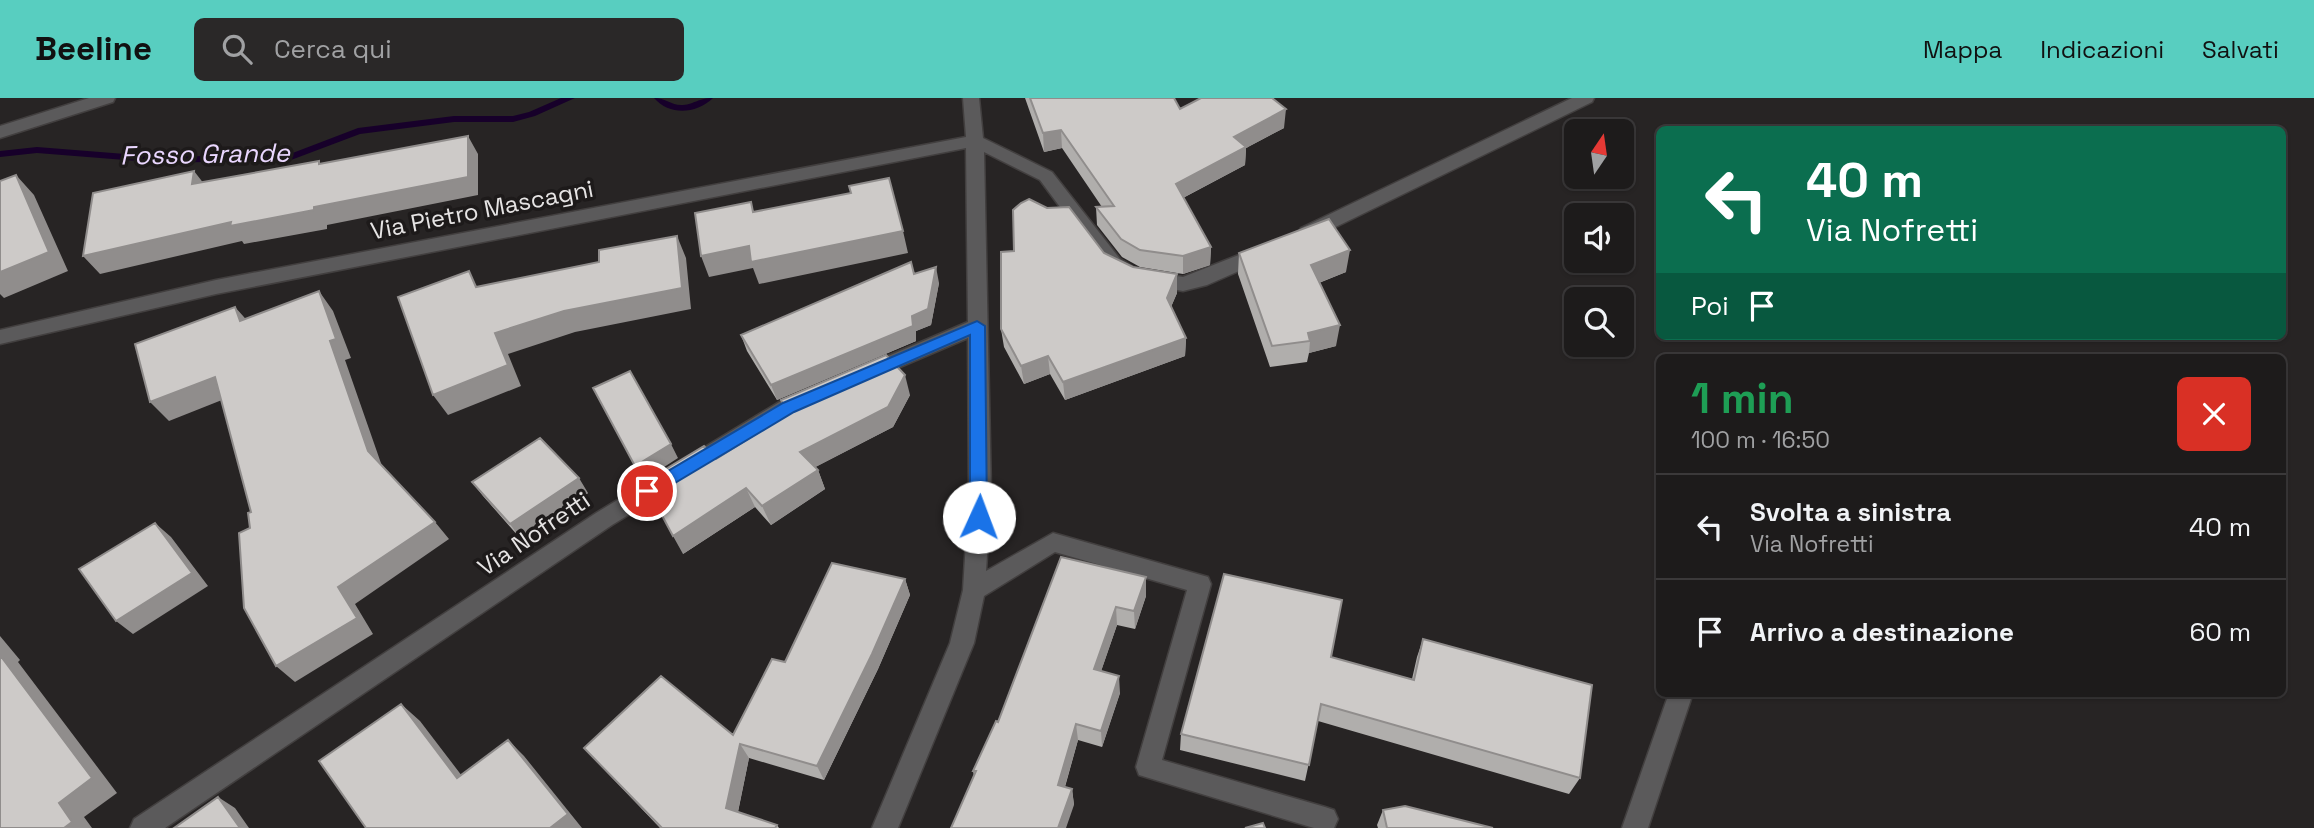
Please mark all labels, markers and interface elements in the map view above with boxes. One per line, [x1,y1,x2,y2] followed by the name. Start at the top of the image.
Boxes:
[194,18,684,81] search box
[35,28,152,70] text: Beeline
[218,30,256,68] icon: search
[274,32,392,66] text: Cerca qui
[1923,34,2002,65] text: Mappa
[2040,34,2164,65] text: Indicazioni
[2202,34,2279,65] text: Salvati
[1564,119,1634,189] north arrow
[1564,119,1634,357] map controls
[120,135,292,172] water label: Fosso Grande
[1806,149,1923,211] text: 40 m
[1691,154,1782,245] icon: left
[368,173,596,246] street label: Via Pietro Mascagni
[1564,203,1634,273] button: sound
[1806,210,1978,250] text: Via Nofretti
[1564,287,1634,357] button: search
[1743,287,1781,325] icon: arrive
[1691,289,1729,323] text: Poi
[1691,372,1794,425] text: 1 min
[2177,377,2251,451] button: close
[1691,425,1830,455] text: 100 m · 16:50
[617,461,677,521] pin
[628,472,666,510] icon: arrive
[942,480,1016,554] position arrow
[472,485,596,583] street label: Via Nofretti
[1750,495,1951,529] text: Svolta a sinistra
[1691,508,1729,546] icon: left
[2189,510,2251,544] text: 40 m
[1750,529,1874,559] text: Via Nofretti
[1691,613,1729,651] icon: arrive
[1750,615,2014,649] text: Arrivo a destinazione
[2189,615,2251,649] text: 60 m

